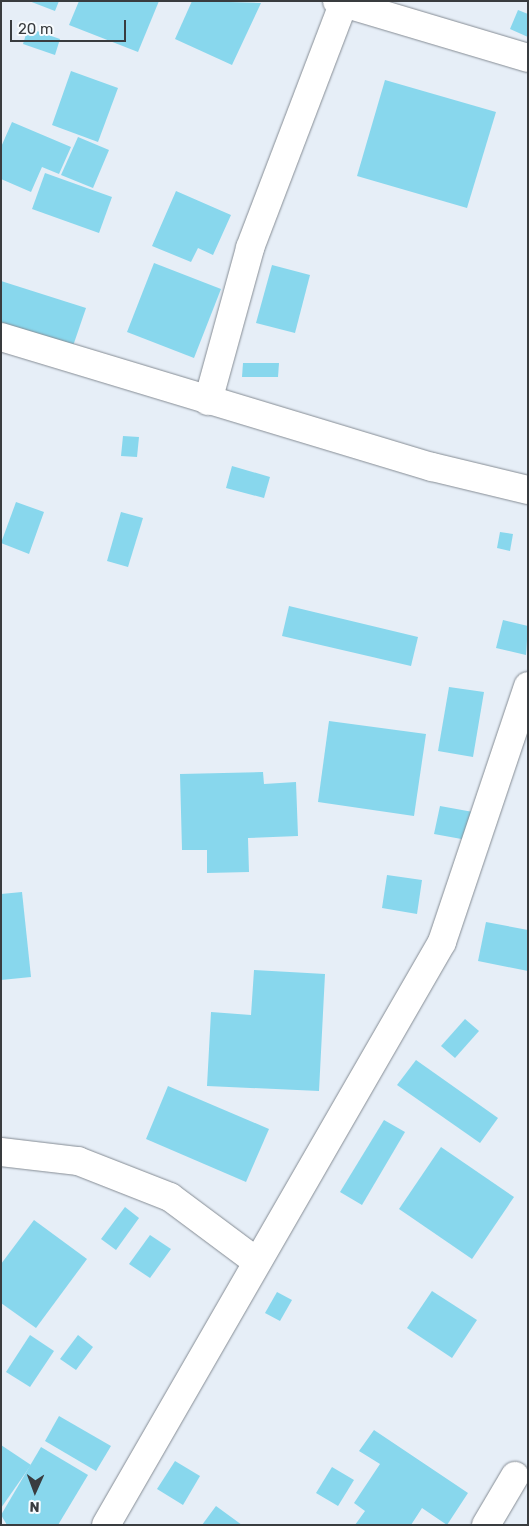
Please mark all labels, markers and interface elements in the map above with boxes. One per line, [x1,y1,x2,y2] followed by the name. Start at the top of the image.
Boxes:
[12,10,129,42] scale bar
[18,20,53,38] text: 20 m
[10,1466,60,1516] north arrow
[29,1498,40,1515] text: N

